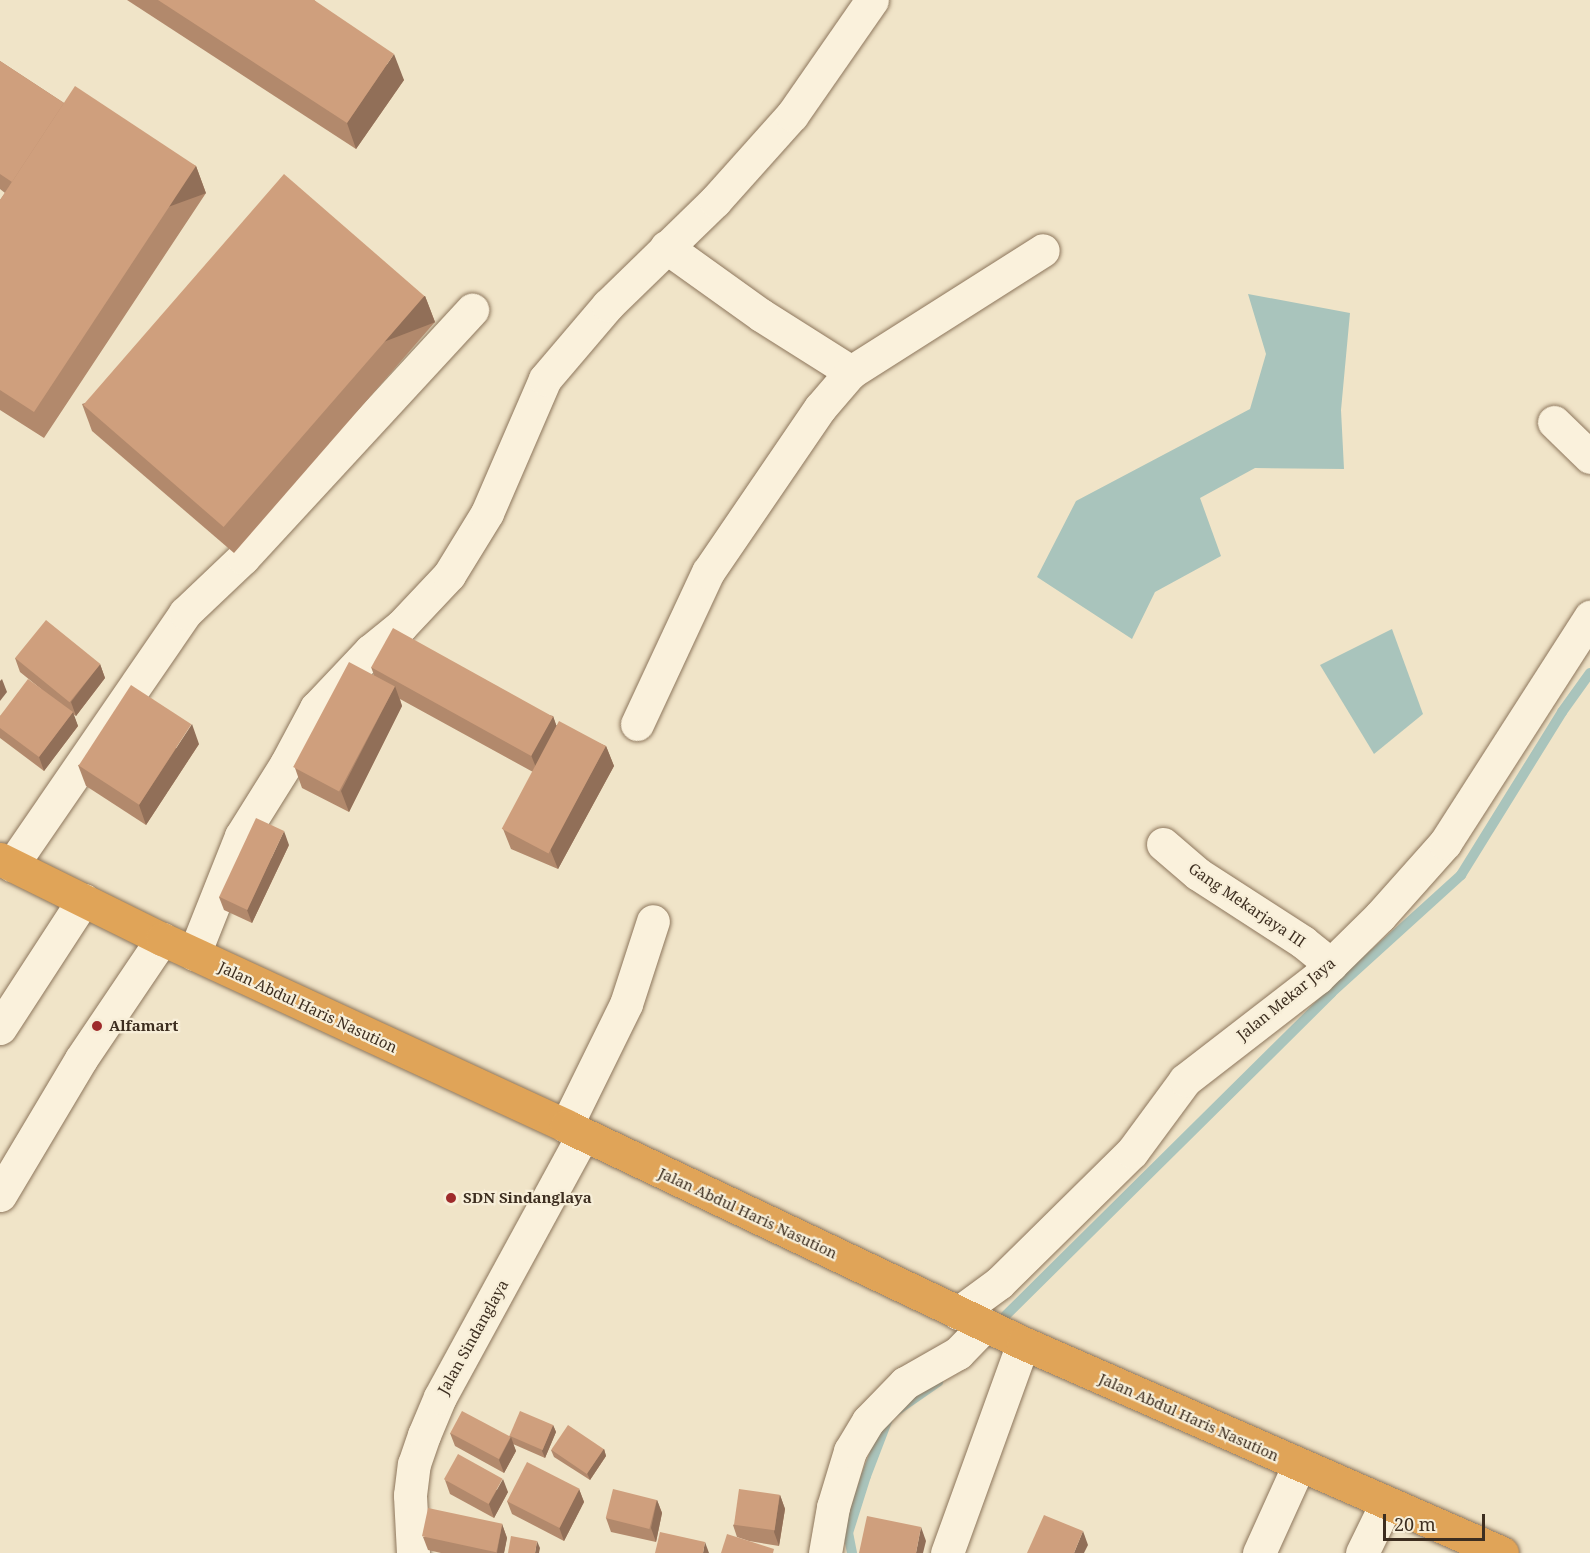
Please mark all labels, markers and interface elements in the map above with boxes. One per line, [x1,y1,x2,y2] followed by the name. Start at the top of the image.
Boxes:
[1185,859,1309,951] street label: Gang Mekarjaya III
[1233,954,1339,1044] street label: Jalan Mekar Jaya
[216,958,400,1056] street label: Jalan Abdul Haris Nasution
[109,1017,178,1035] place label: Alfamart
[90,1019,104,1033] marker: Alfamart
[656,1164,840,1262] street label: Jalan Abdul Haris Nasution
[463,1189,592,1207] place label: SDN Sindanglaya
[444,1191,458,1205] marker: SDN Sindanglaya
[434,1277,512,1397] street label: Jalan Sindanglaya
[1096,1369,1282,1465] street label: Jalan Abdul Haris Nasution
[1386,1502,1488,1540] scale bar
[1394,1512,1436,1536] text: 20 m

